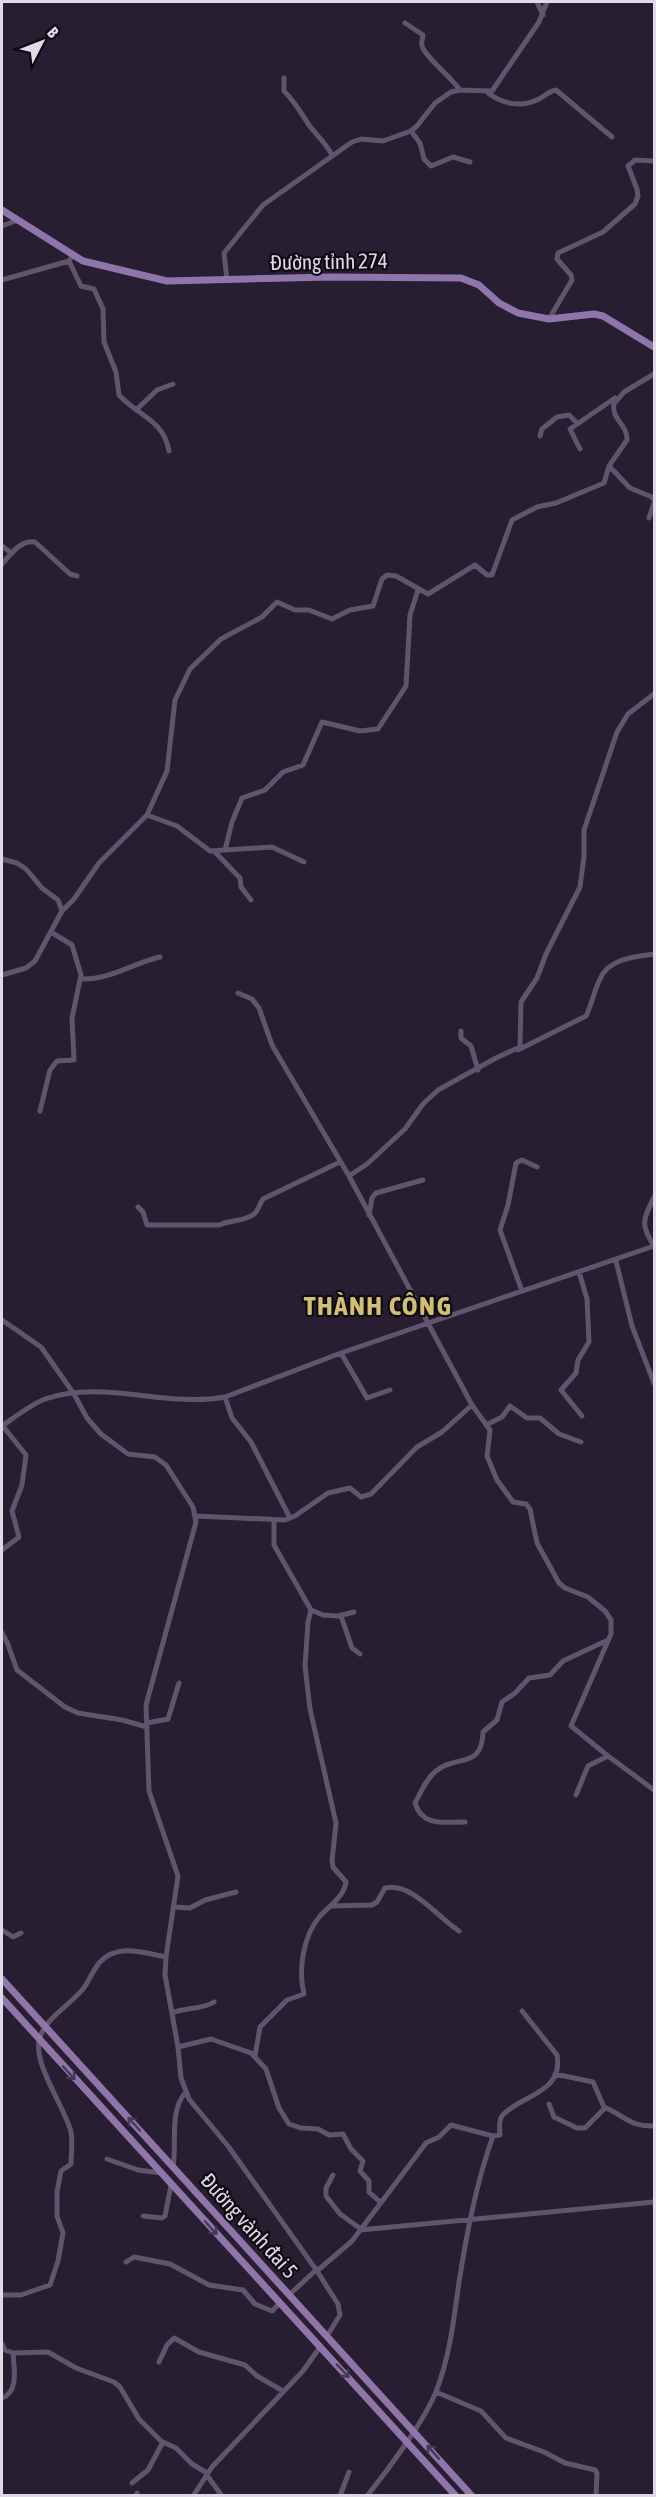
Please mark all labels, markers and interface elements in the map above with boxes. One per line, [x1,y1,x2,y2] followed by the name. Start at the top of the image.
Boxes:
[12,12,72,72] north arrow
[44,23,63,41] text: B
[270,248,388,274] street label: Đường tỉnh 274
[304,1290,452,1321] district label: THÀNH CÔNG
[62,2065,76,2080] one-way arrow
[127,2117,141,2132] one-way arrow
[196,2168,303,2283] street label: Đường vành đai 5
[204,2220,218,2235] one-way arrow
[336,2364,350,2379] one-way arrow
[427,2444,441,2460] one-way arrow

